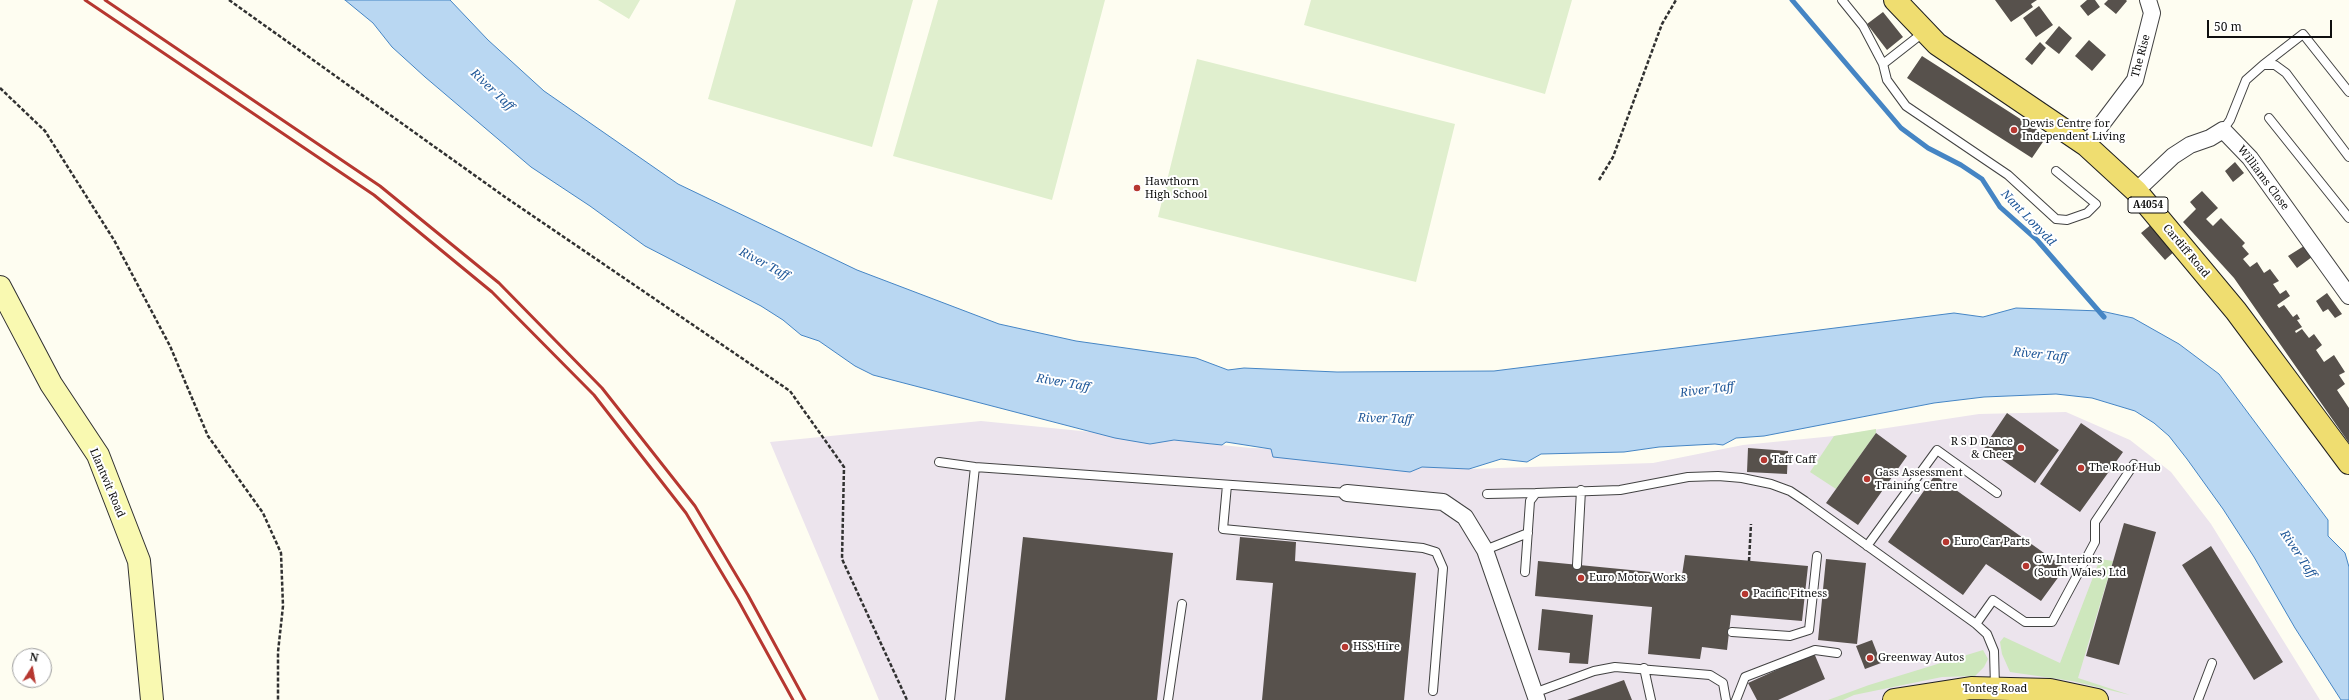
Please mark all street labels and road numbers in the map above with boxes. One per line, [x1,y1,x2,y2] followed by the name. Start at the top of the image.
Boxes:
[2129,33,2153,79] street label: The Rise
[2235,143,2291,213] street label: Williams Close
[2128,197,2168,213] road number: A4054
[2160,222,2212,280] street label: Cardiff Road
[87,447,127,519] street label: Llantwit Road
[1963,682,2027,696] street label: Tonteg Road

